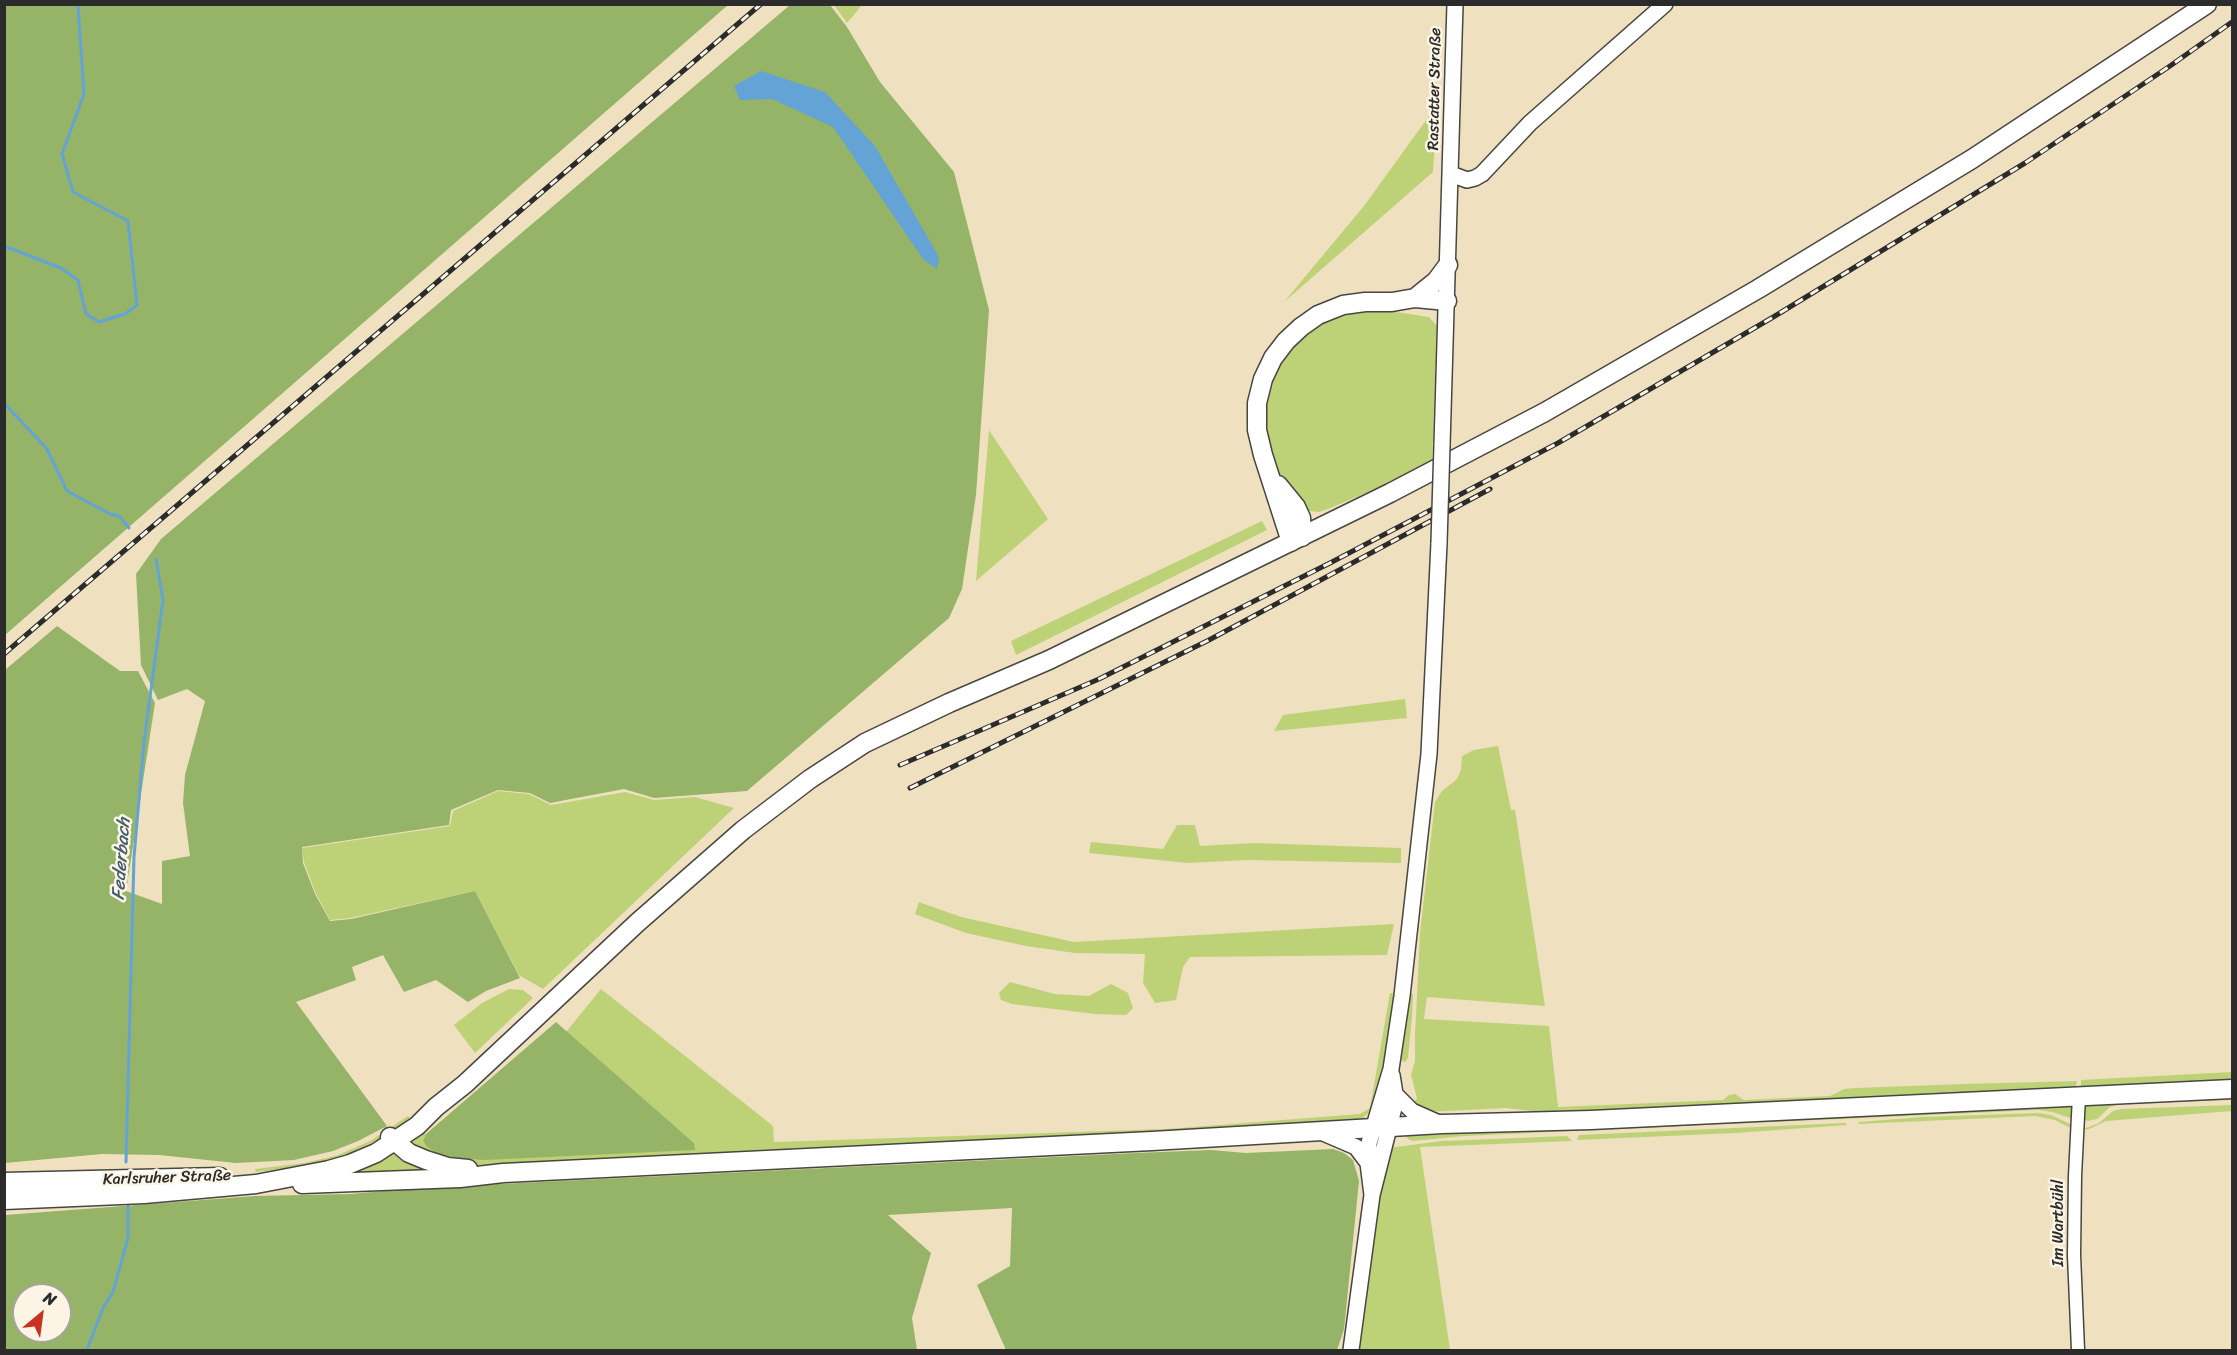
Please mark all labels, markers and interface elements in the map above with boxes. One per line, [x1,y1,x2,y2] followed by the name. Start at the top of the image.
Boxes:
[1424,28,1446,150] street label: Rastatter Straße
[108,817,136,901] water label: Federbach
[103,1166,231,1190] street label: Karlsruher Straße
[2049,1180,2069,1266] street label: Im Wartbühl
[12,1283,72,1343] north arrow
[38,1283,62,1314] text: N

